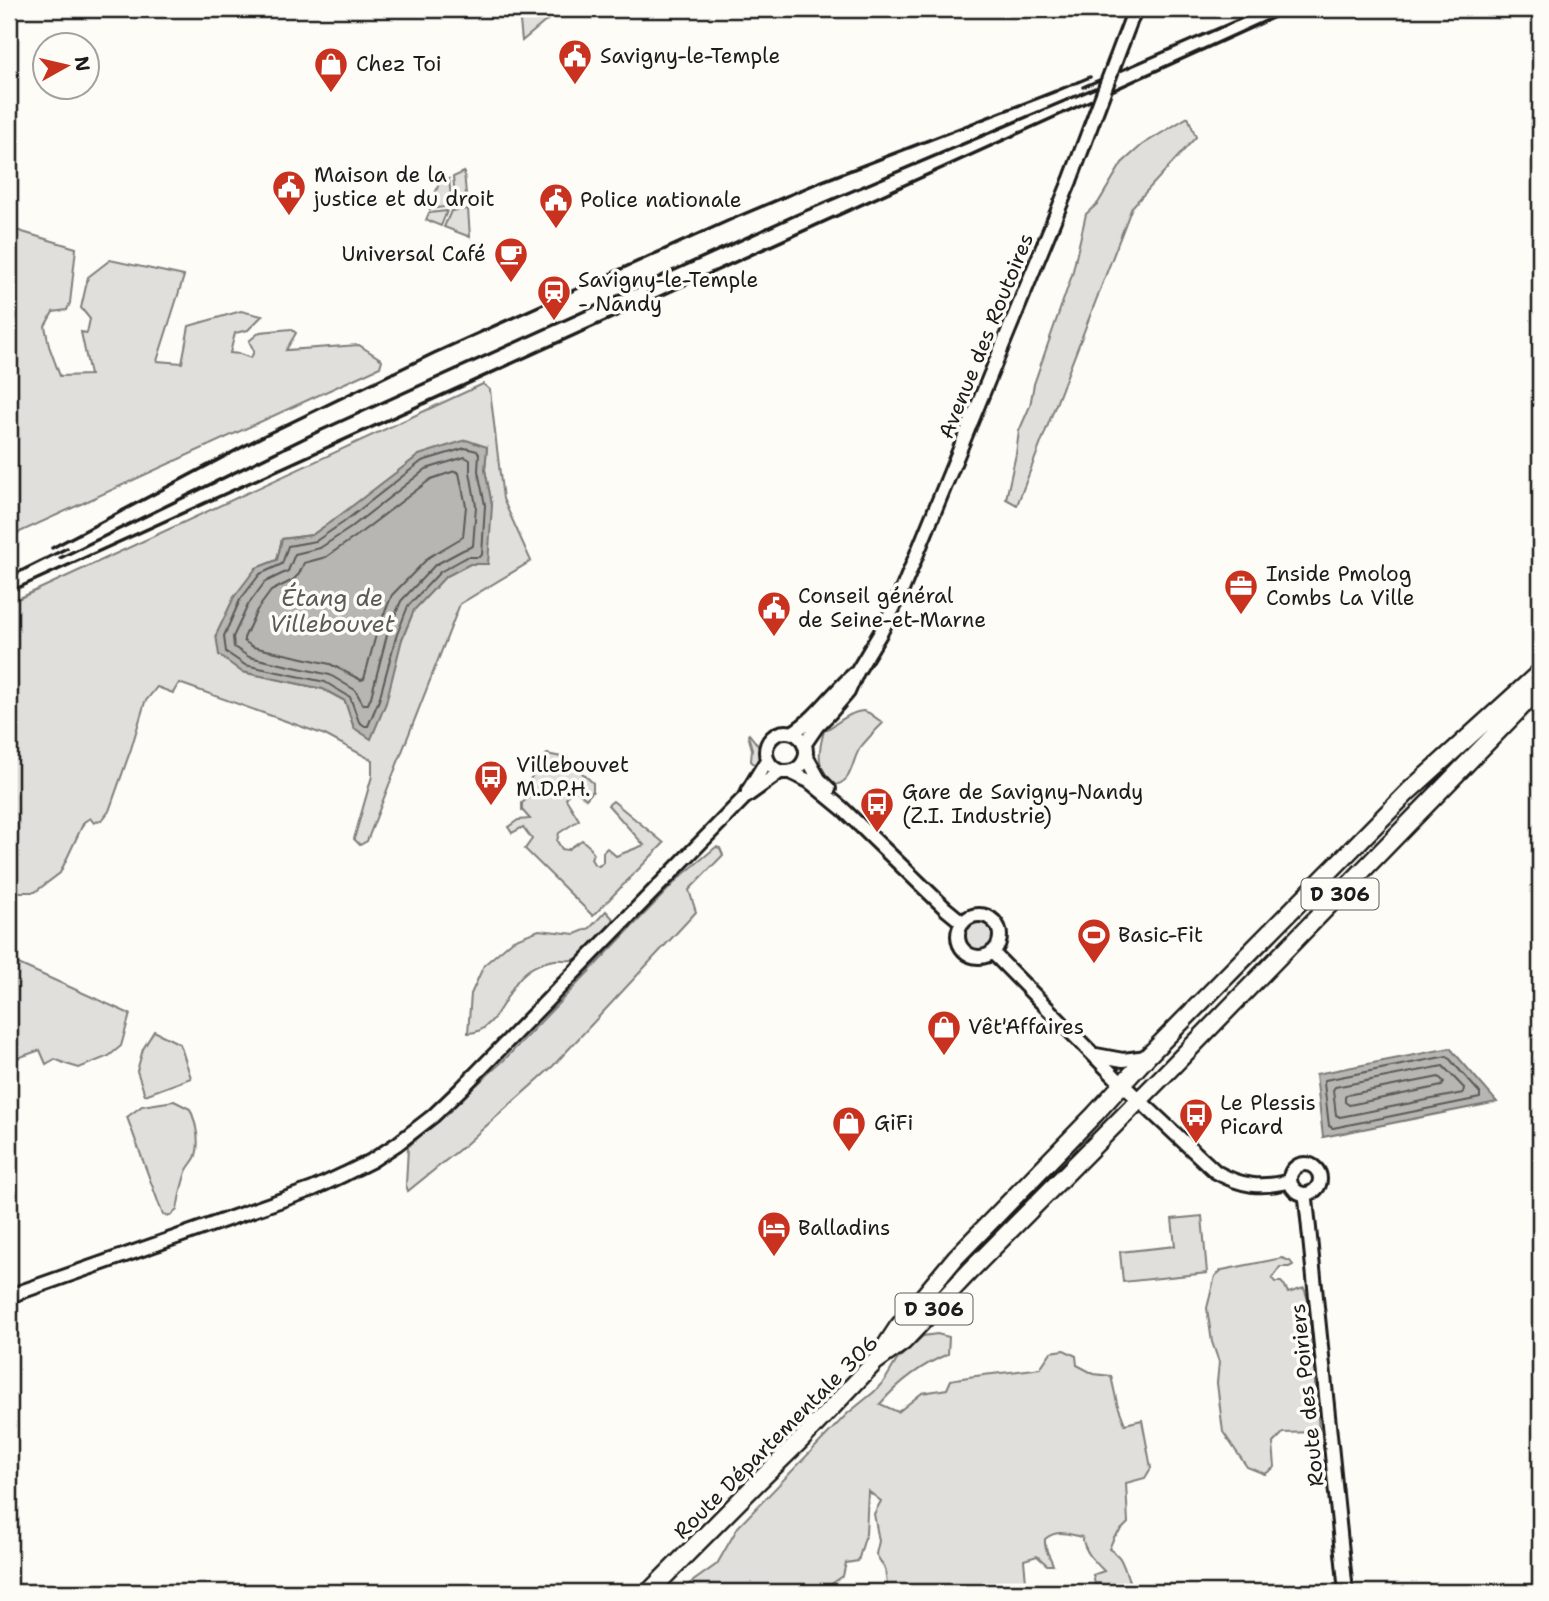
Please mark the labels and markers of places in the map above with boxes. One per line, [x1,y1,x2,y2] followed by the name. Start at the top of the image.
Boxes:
[556,37,594,86] public building icon: Savigny-le-Temple
[600,42,780,70] place label: Savigny-le-Temple
[312,45,350,94] shop icon: Chez Toi
[356,50,442,78] place label: Chez Toi
[313,161,495,213] place label: Maison de la justice et du droit
[270,168,308,217] public building icon: Maison de la justice et du droit
[537,181,575,230] public building icon: Police nationale
[580,186,742,214] place label: Police nationale
[492,235,530,284] cafe icon: Universal Café
[341,240,486,268] place label: Universal Café
[578,266,758,318] place label: Savigny-le-Temple - Nandy
[535,273,573,322] station icon: Savigny-le-Temple - Nandy
[1266,560,1415,612] place label: Inside Pmolog Combs La Ville
[1222,567,1260,616] office icon: Inside Pmolog Combs La Ville
[798,582,986,634] place label: Conseil général de Seine-et-Marne
[755,589,793,638] public building icon: Conseil général de Seine-et-Marne
[516,751,629,803] place label: Villebouvet M.D.P.H.
[472,758,510,807] bus stop icon: Villebouvet M.D.P.H.
[902,778,1143,830] place label: Gare de Savigny-Nandy (Z.I. Industrie)
[858,785,896,834] bus stop icon: Gare de Savigny-Nandy (Z.I. Industrie)
[1075,916,1113,965] sports icon: Basic-Fit
[1118,921,1203,949] place label: Basic-Fit
[925,1008,963,1057] shop icon: Vêt'Affaires
[968,1013,1084,1041] place label: Vêt'Affaires
[1220,1089,1316,1141] place label: Le Plessis Picard
[1177,1096,1215,1145] bus stop icon: Le Plessis Picard
[830,1104,868,1153] shop icon: GiFi
[874,1109,913,1137] place label: GiFi
[755,1209,793,1258] hotel icon: Balladins
[798,1214,891,1242] place label: Balladins

